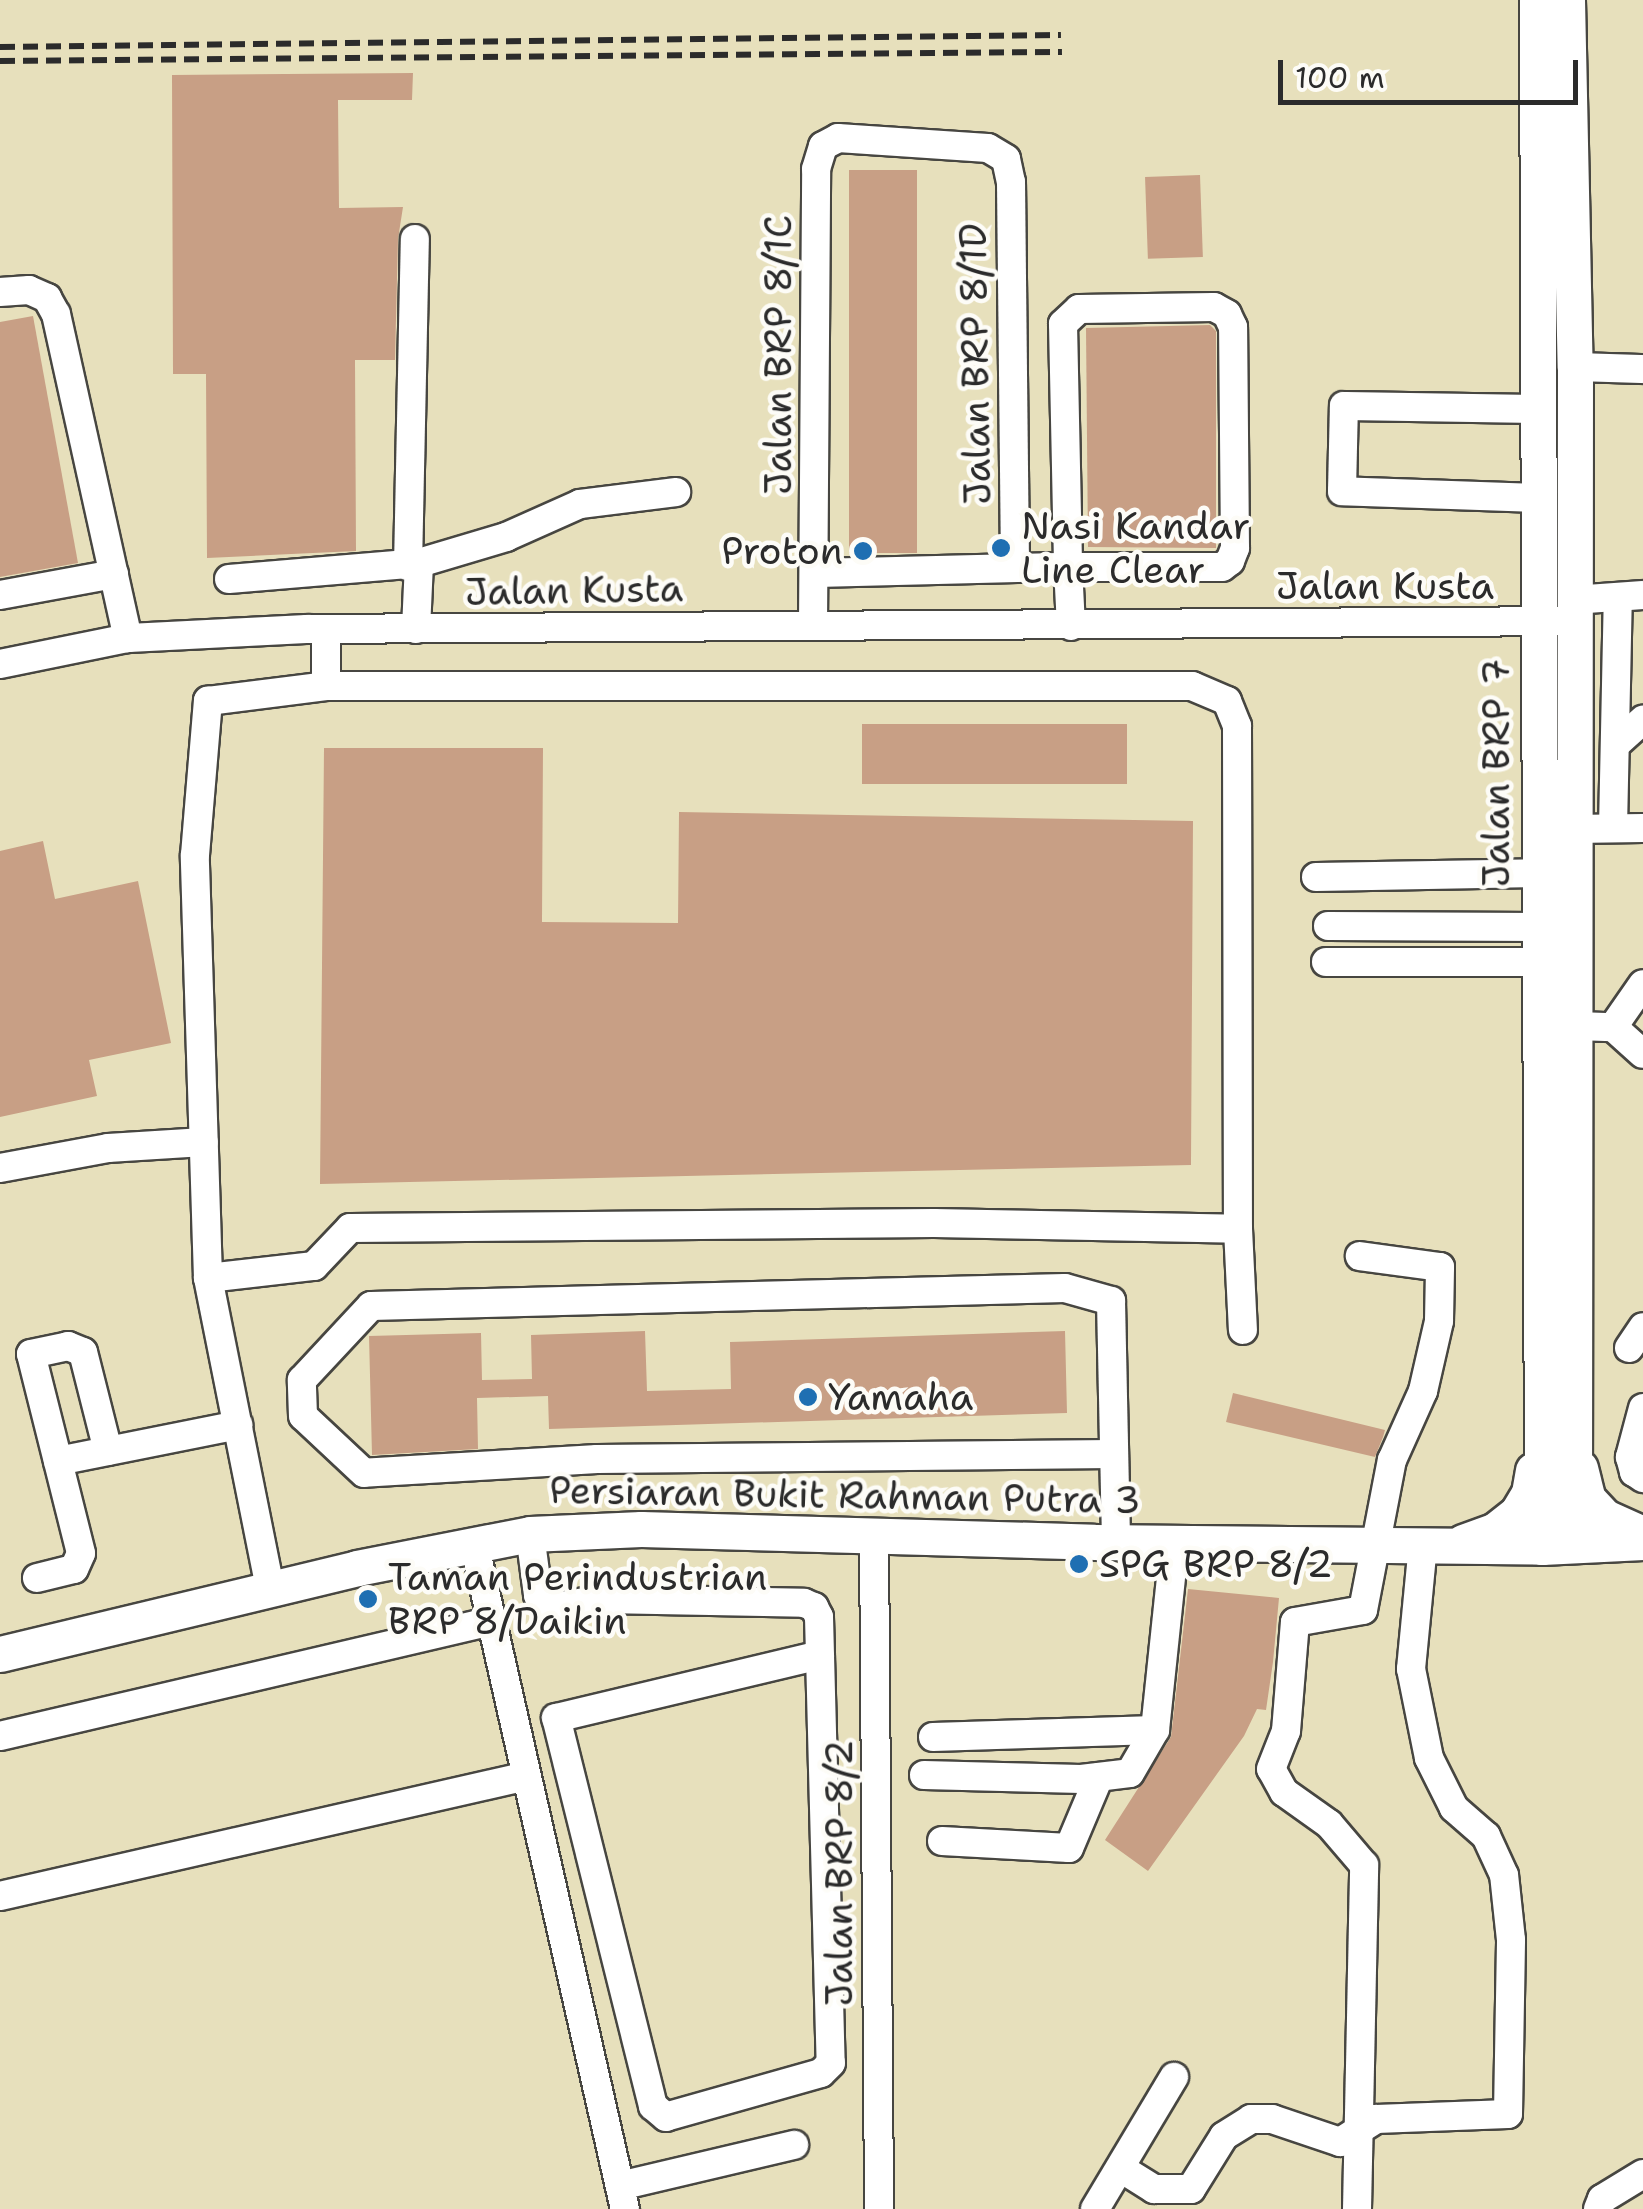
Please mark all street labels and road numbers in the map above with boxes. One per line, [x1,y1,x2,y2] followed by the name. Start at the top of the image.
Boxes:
[755,215,801,495] street label: Jalan BRP 8/1C
[950,223,1000,505] street label: Jalan BRP 8/1D
[1276,563,1494,609] street label: Jalan Kusta
[464,565,684,615] street label: Jalan Kusta
[1473,659,1519,887] street label: Jalan BRP 7
[549,1467,1141,1523] street label: Persiaran Bukit Rahman Putra 3
[816,1739,862,2007] street label: Jalan BRP 8/2

